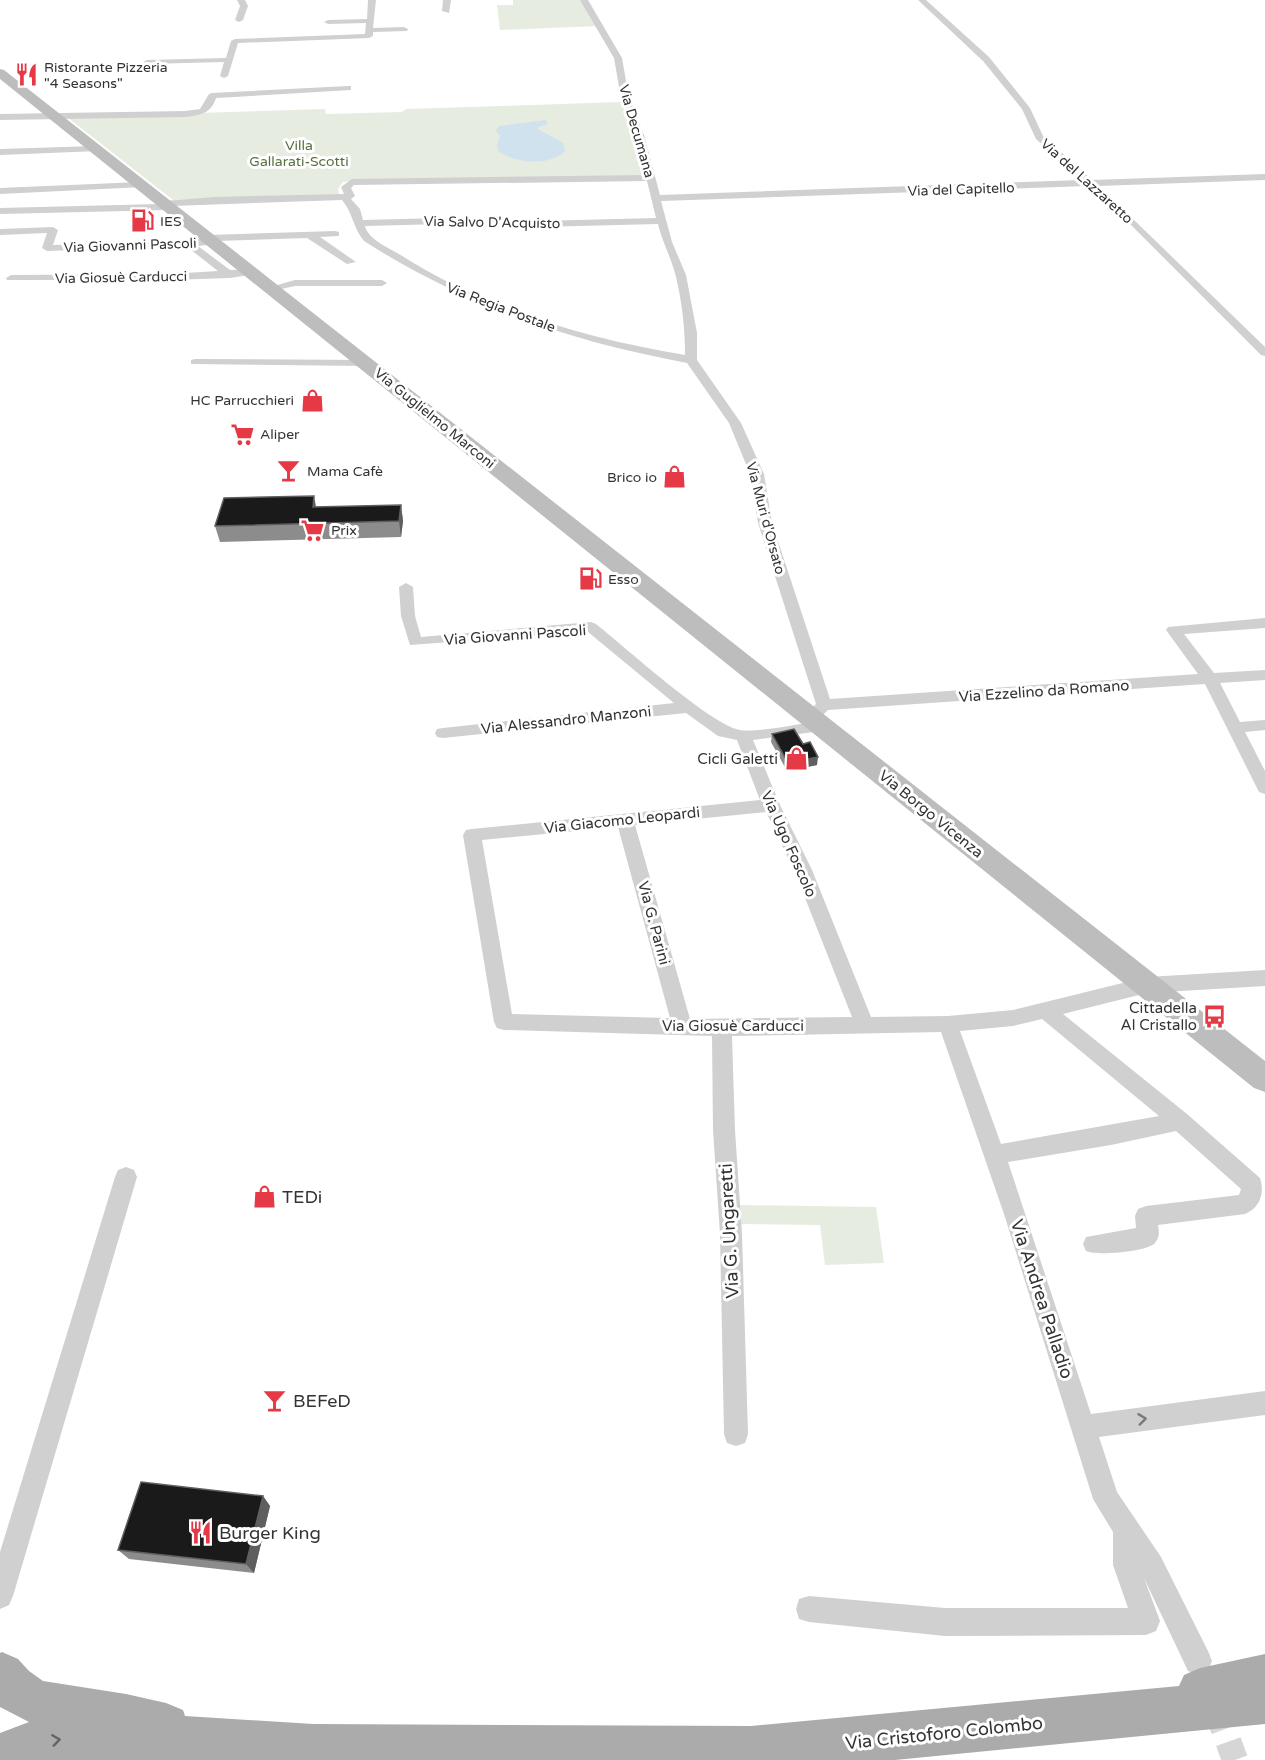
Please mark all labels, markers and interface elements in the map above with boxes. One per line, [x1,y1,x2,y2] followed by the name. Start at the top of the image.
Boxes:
[44,59,168,92] place label: Ristorante Pizzeria "4 Seasons"
[13,62,39,88] restaurant icon: Ristorante Pizzeria "4 Seasons"
[615,83,658,180] street label: Via Decumana
[1037,135,1136,227] street label: Via del Lazzaretto
[249,137,349,170] park label: Villa Gallarati-Scotti
[907,179,1015,200] street label: Via del Capitello
[129,208,155,234] fuel station icon: IES
[160,213,182,230] place label: IES
[424,213,560,232] street label: Via Salvo D'Acquisto
[63,235,197,256] street label: Via Giovanni Pascoli
[55,268,187,287] street label: Via Giosuè Carducci
[444,279,558,336] street label: Via Regia Postale
[371,364,498,472] street label: Via Guglielmo Marconi
[299,387,325,413] shop icon: HC Parrucchieri
[190,392,294,409] place label: HC Parrucchieri
[229,421,255,447] supermarket icon: Aliper
[260,426,300,443] place label: Aliper
[276,458,302,484] bar icon: Mama Cafè
[742,460,789,576] street label: Via Muri d'Orsato
[307,463,383,480] place label: Mama Cafè
[662,464,688,490] shop icon: Brico io
[607,469,657,486] place label: Brico io
[300,517,326,543] supermarket icon: Prix
[331,522,357,539] place label: Prix
[577,566,603,592] fuel station icon: Esso
[608,571,639,588] place label: Esso
[443,621,587,649] street label: Via Giovanni Pascoli
[958,676,1130,706] street label: Via Ezzelino da Romano
[480,702,652,738] street label: Via Alessandro Manzoni
[783,746,809,772] shop icon: Cicli Galetti
[697,750,778,768] place label: Cicli Galetti
[875,766,987,862] street label: Via Borgo Vicenza
[757,788,821,900] street label: Via Ugo Foscolo
[543,803,701,837] street label: Via Giacomo Leopardi
[634,879,674,967] street label: Via G. Parini
[1121,999,1197,1034] place label: Cittadella Al Cristallo
[1202,1004,1228,1030] bus stop icon: Cittadella Al Cristallo
[662,1017,804,1035] street label: Via Giosuè Carducci
[714,1163,744,1299] street label: Via G. Ungaretti
[251,1184,277,1210] shop icon: TEDi
[282,1186,322,1208] place label: TEDi
[1006,1216,1078,1382] street label: Via Andrea Palladio
[262,1388,288,1414] bar icon: BEFeD
[293,1390,351,1412] place label: BEFeD
[1137,1413,1146,1426] one-way arrow
[188,1520,214,1546] restaurant icon: Burger King
[219,1522,321,1544] place label: Burger King
[844,1712,1044,1754] street label: Via Cristoforo Colombo
[51,1734,60,1746] one-way arrow

